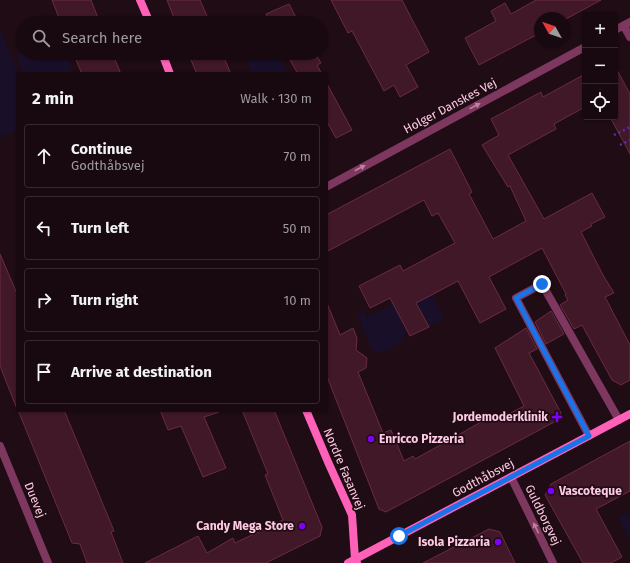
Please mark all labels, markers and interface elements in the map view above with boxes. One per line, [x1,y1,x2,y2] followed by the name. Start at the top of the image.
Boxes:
[534,12,570,48] north arrow
[582,12,618,120] map controls
[582,12,618,48] button: +
[16,16,328,60] search box
[30,27,52,49] icon: search
[62,29,142,47] text: Search here
[582,48,618,84] button: −
[401,76,499,136] street label: Holger Danskes Vej
[582,84,618,120] button: locate
[32,88,74,109] text: 2 min
[240,91,312,106] text: Walk · 130 m
[469,103,480,110] one-way arrow
[71,140,132,158] text: Continue
[33,145,55,167] icon: ahead
[284,149,311,164] text: 70 m
[71,158,145,173] text: Godthåbsvej
[354,165,366,172] one-way arrow
[33,217,55,239] icon: left
[71,219,129,237] text: Turn left
[283,221,311,236] text: 50 m
[533,275,551,293] route end
[33,289,55,311] icon: right
[71,291,138,309] text: Turn right
[284,293,311,308] text: 10 m
[33,361,55,383] icon: arrive
[71,363,212,381] text: Arrive at destination
[452,410,548,424] place label: Jordemoderklinik
[551,411,563,423] marker: Jordemoderklinik
[321,426,367,512] street label: Nordre Fasanvej
[379,432,464,446] place label: Enricco Pizzeria
[366,434,376,444] marker: Enricco Pizzeria
[450,456,516,500] street label: Godthåbsvej
[22,480,48,520] street label: Duevej
[522,482,564,548] street label: Guldborgvej
[558,484,622,498] place label: Vascoteque
[546,486,556,496] marker: Vascoteque
[196,519,294,533] place label: Candy Mega Store
[297,521,307,531] marker: Candy Mega Store
[533,522,539,534] one-way arrow
[390,527,408,545] route start
[418,535,490,549] place label: Isola Pizzaria
[493,537,503,547] marker: Isola Pizzaria

